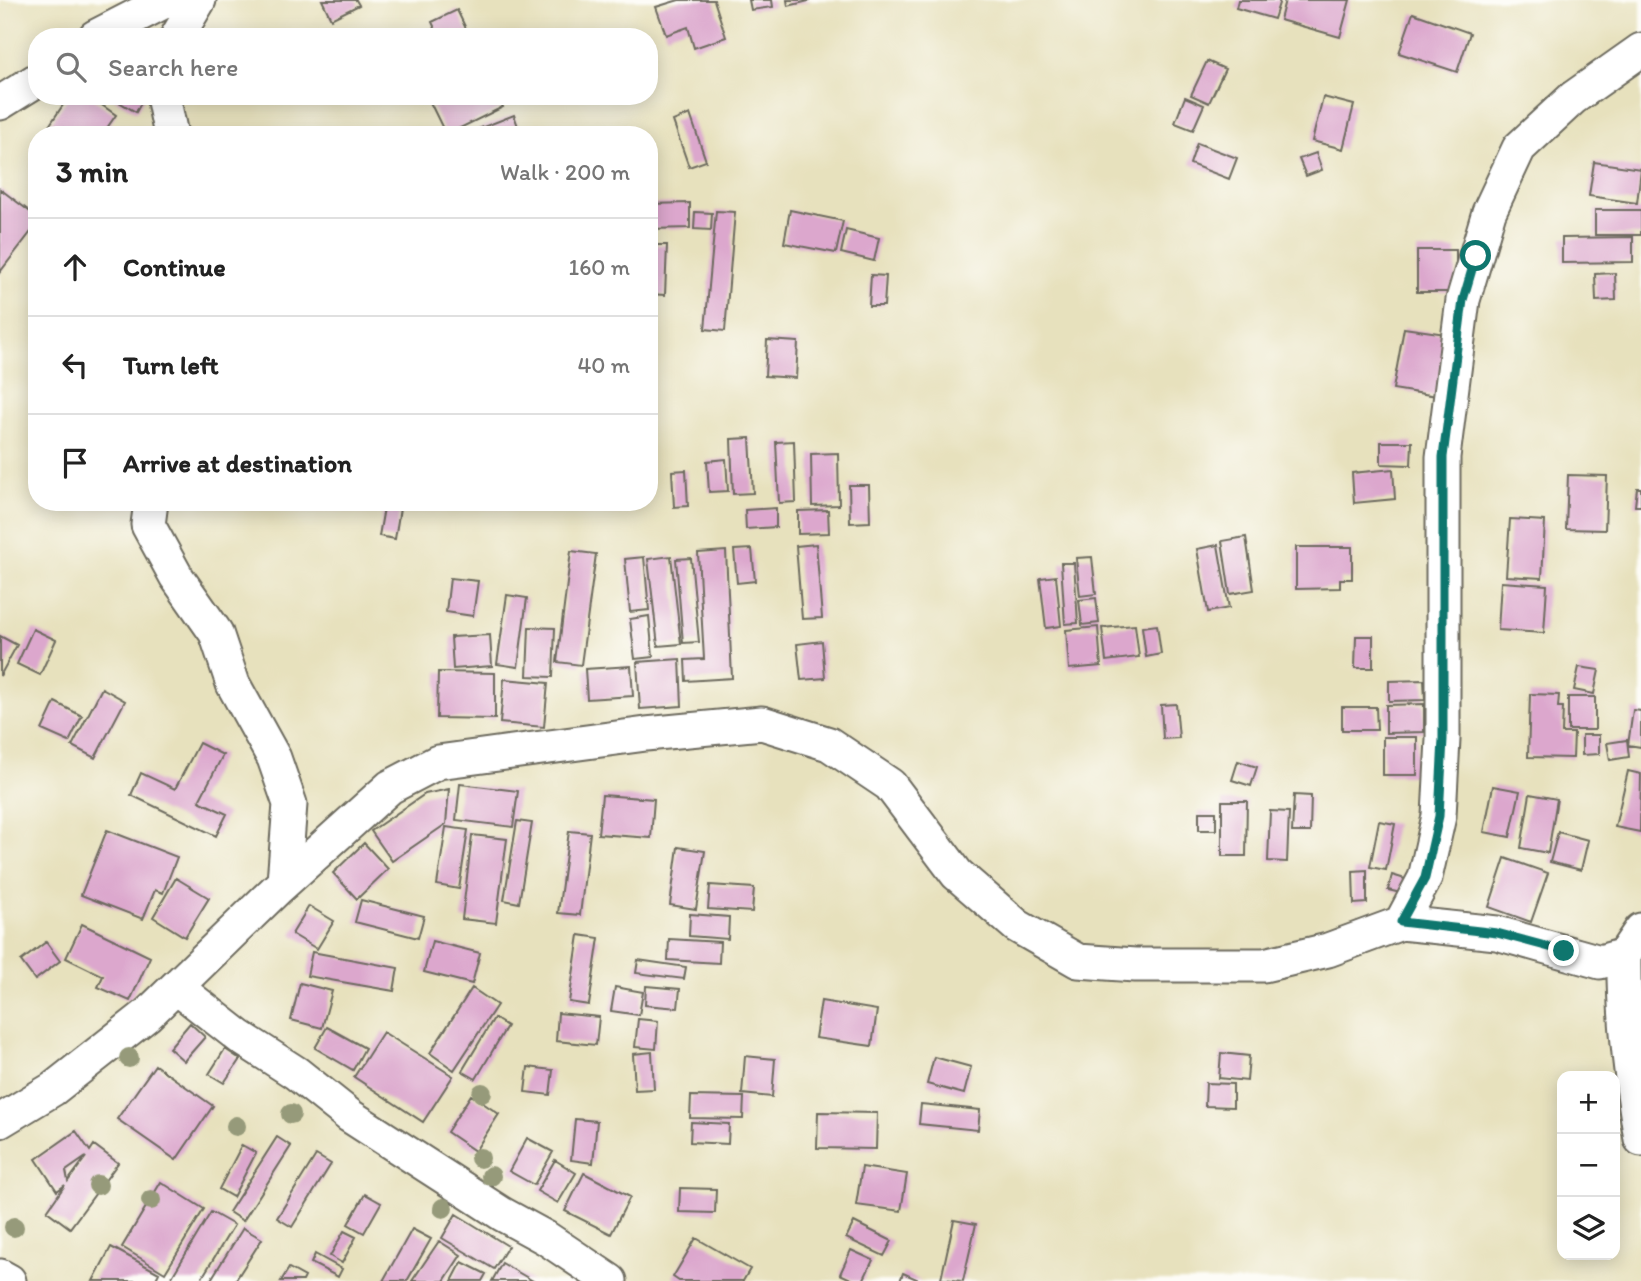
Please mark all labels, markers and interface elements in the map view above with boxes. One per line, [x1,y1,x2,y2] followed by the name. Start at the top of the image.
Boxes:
[28,28,658,105] search box
[52,48,90,86] icon: search
[108,51,238,83] text: Search here
[56,153,128,190] text: 3 min
[500,158,630,186] text: Walk · 200 m
[1460,240,1491,271] route start
[56,248,94,286] icon: ahead
[123,251,226,283] text: Continue
[568,253,630,281] text: 160 m
[56,346,94,384] icon: left
[123,349,219,381] text: Turn left
[577,351,630,379] text: 40 m
[56,444,94,482] icon: arrive
[123,447,352,479] text: Arrive at destination
[1548,935,1579,966] route end
[1557,1071,1620,1260] map controls
[1557,1071,1620,1134] button: +
[1557,1134,1620,1197] button: −
[1557,1197,1620,1260] button: layers

